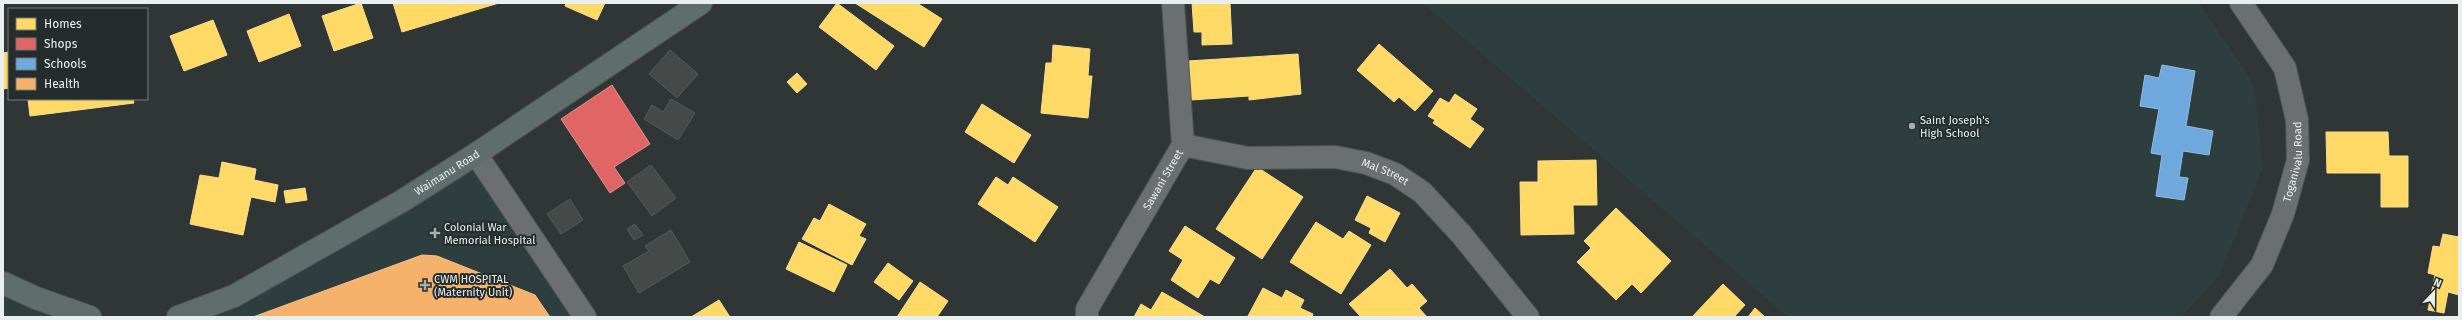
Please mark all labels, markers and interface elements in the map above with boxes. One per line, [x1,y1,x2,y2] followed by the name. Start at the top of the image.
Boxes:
[8,8,148,100] legend
[44,17,82,31] text: Homes
[44,37,78,51] text: Shops
[44,57,87,71] text: Schools
[44,77,80,91] text: Health
[1920,114,1990,140] place label: Saint Joseph's High School
[1907,121,1917,131] marker: Saint Joseph's High School
[2281,121,2305,204] street label: Toganivalu Road
[412,147,482,198] street label: Waimanu Road
[1140,147,1186,212] street label: Sawani Street
[1360,156,1411,188] street label: Mal Street
[444,221,535,247] place label: Colonial War Memorial Hospital
[429,227,441,239] marker: Colonial War Memorial Hospital
[2414,272,2454,312] north arrow
[434,273,513,299] place label: CWM HOSPITAL (Maternity Unit)
[2432,276,2443,291] text: N
[419,279,431,291] marker: CWM HOSPITAL (Maternity Unit)

